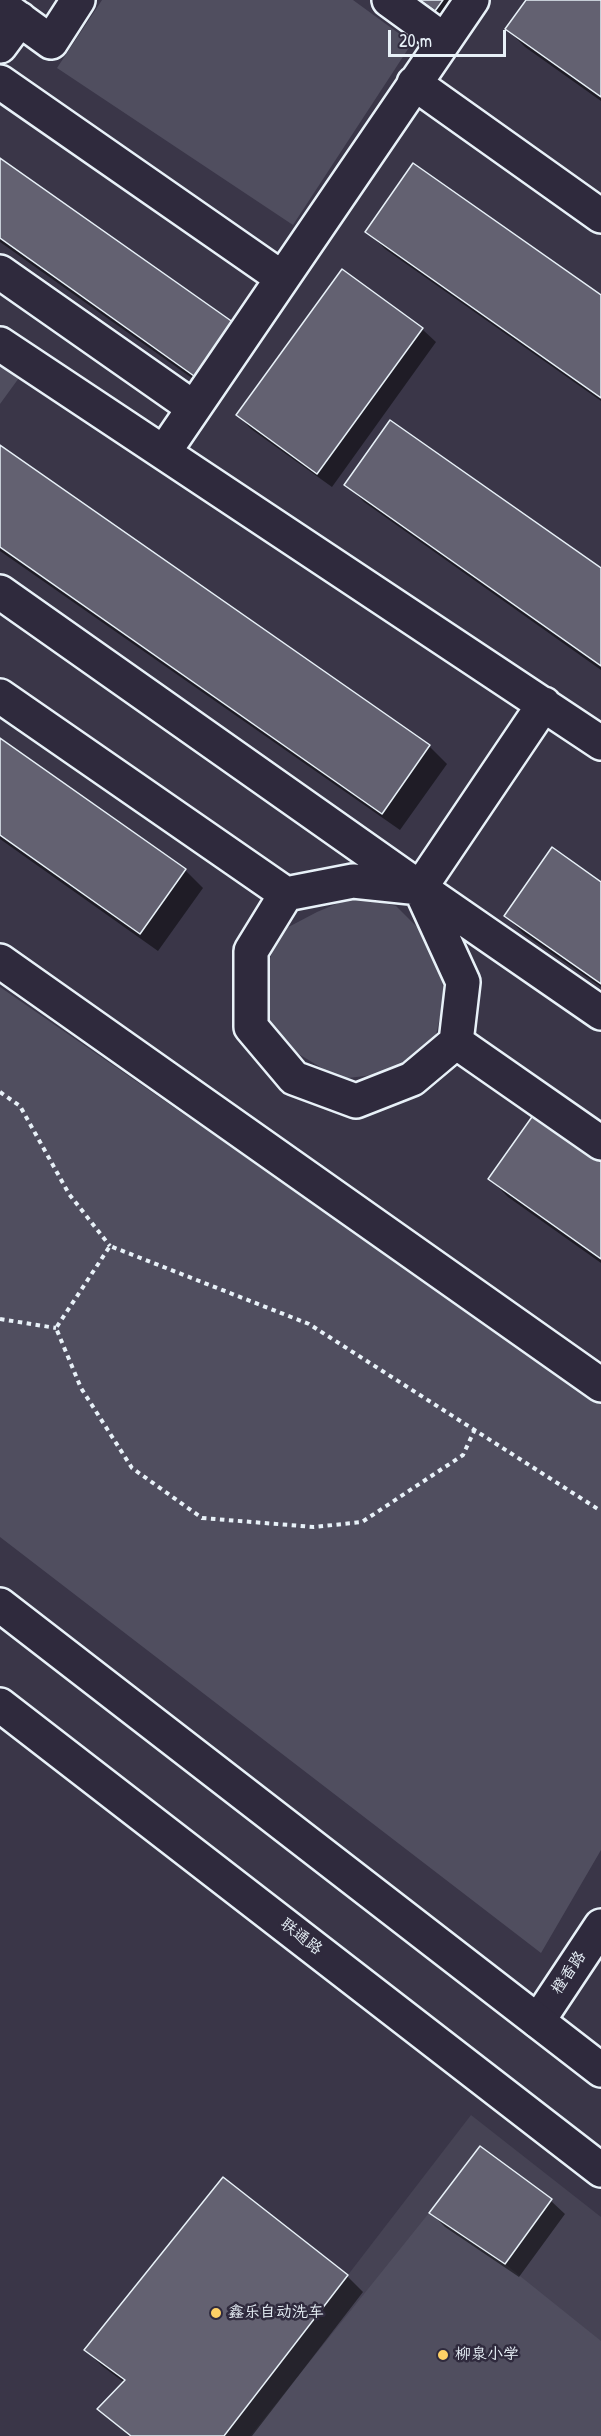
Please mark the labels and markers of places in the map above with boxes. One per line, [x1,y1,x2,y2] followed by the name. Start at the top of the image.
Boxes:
[228,2303,324,2323] place label: 鑫乐自动洗车
[209,2306,223,2320] marker: 鑫乐自动洗车
[455,2345,519,2365] place label: 柳泉小学
[436,2348,450,2362] marker: 柳泉小学

